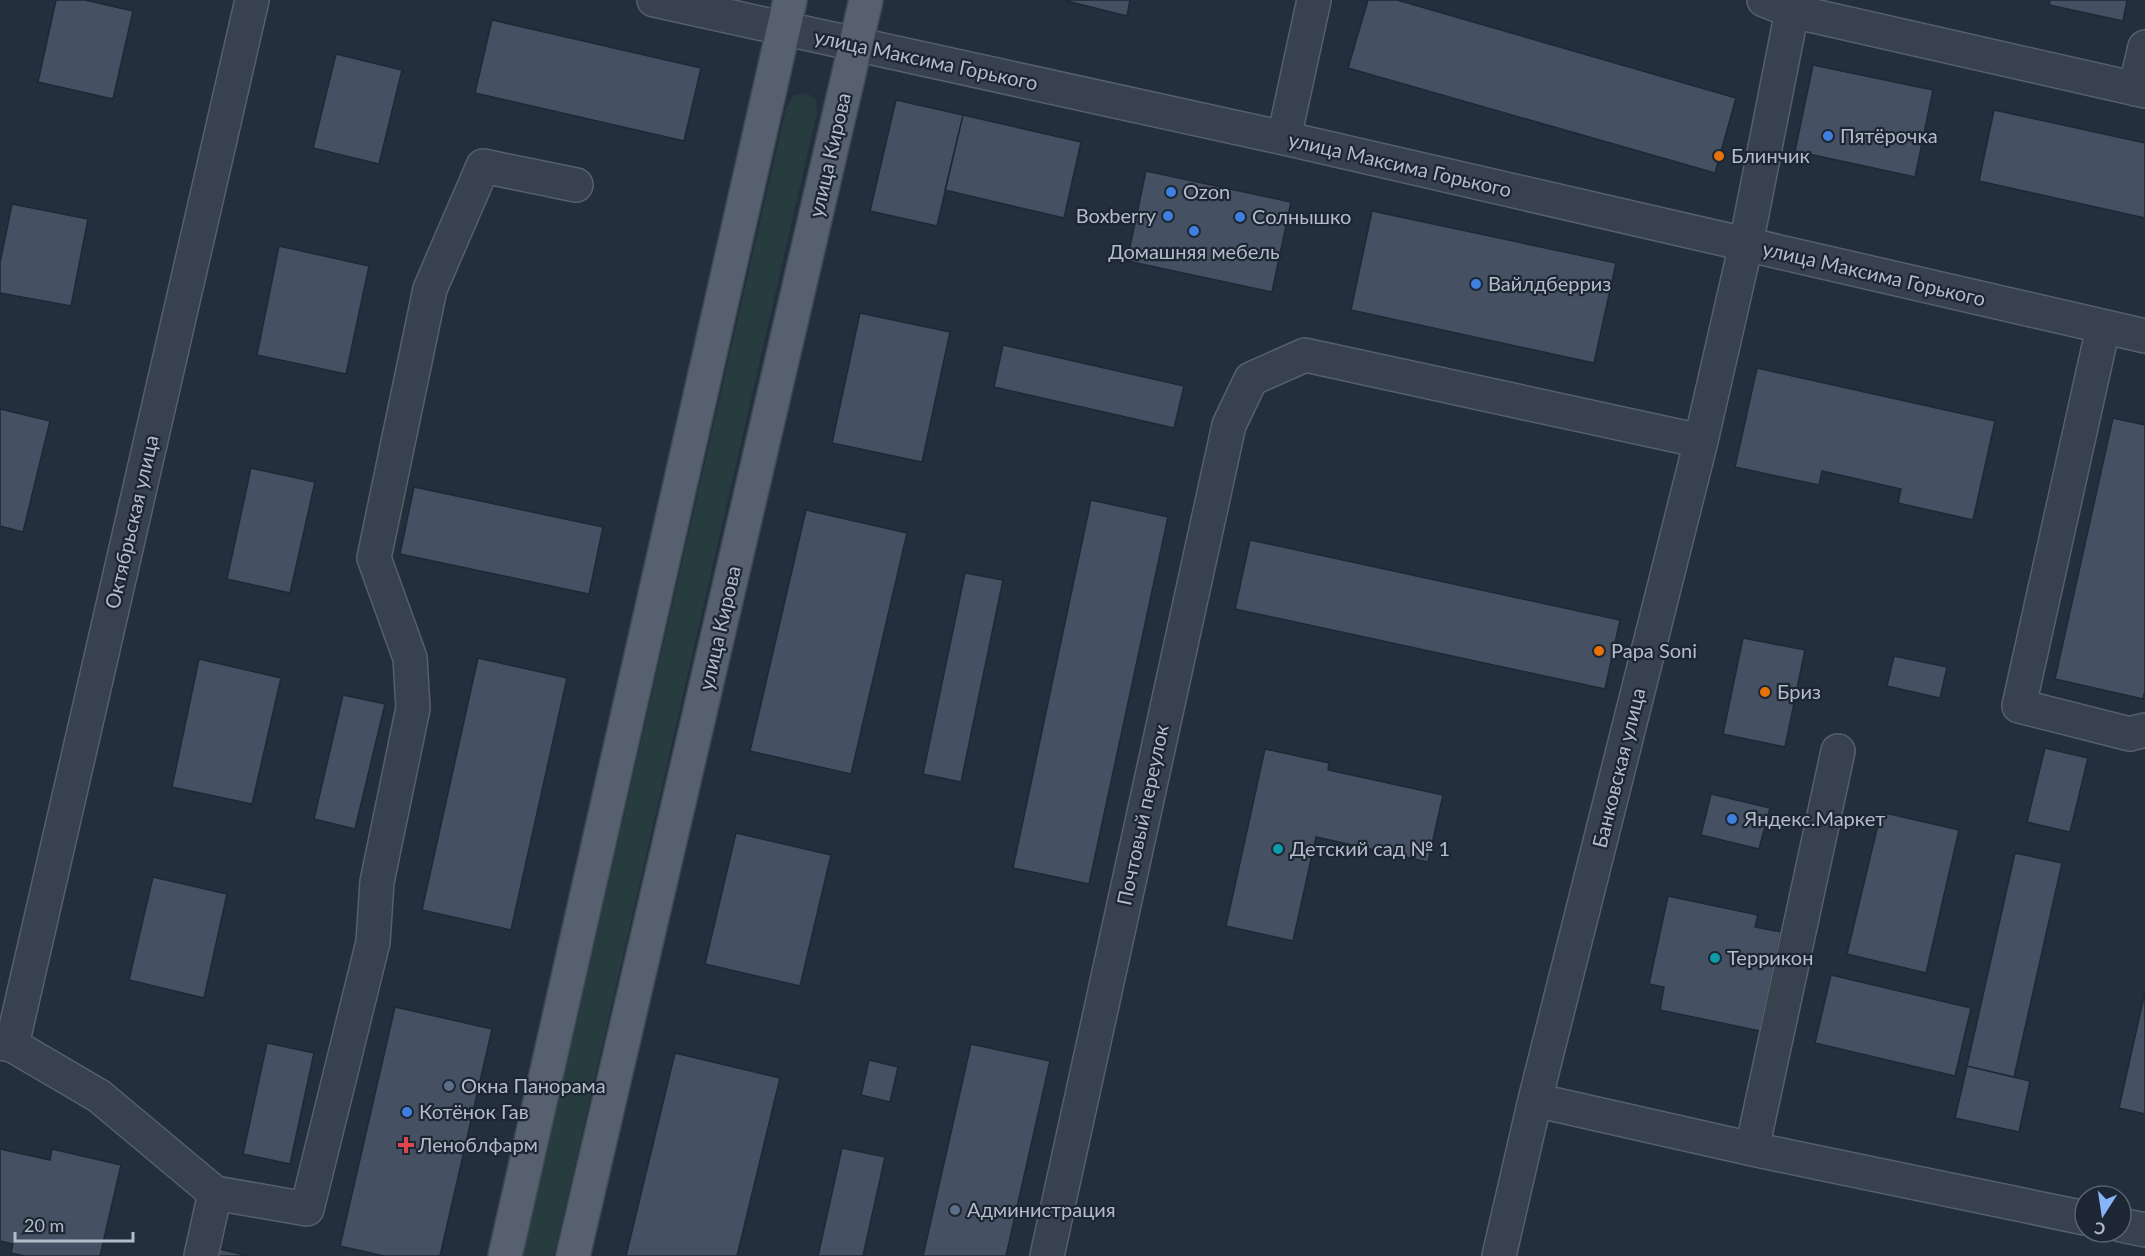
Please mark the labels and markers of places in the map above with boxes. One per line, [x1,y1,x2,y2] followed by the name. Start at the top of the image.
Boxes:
[1840,123,1938,147] place label: Пятёрочка
[1821,129,1835,143] marker: Пятёрочка
[1731,143,1810,167] place label: Блинчик
[1712,149,1726,163] marker: Блинчик
[1183,179,1230,203] place label: Ozon
[1164,185,1178,199] marker: Ozon
[1076,203,1157,227] place label: Boxberry
[1252,204,1351,228] place label: Солнышко
[1161,209,1175,223] marker: Boxberry
[1233,210,1247,224] marker: Солнышко
[1187,224,1201,238] marker: Домашняя мебель
[1108,239,1280,263] place label: Домашняя мебель
[1488,271,1611,295] place label: Вайлдберриз
[1469,277,1483,291] marker: Вайлдберриз
[1611,638,1697,662] place label: Papa Soni
[1592,644,1606,658] marker: Papa Soni
[1777,679,1821,703] place label: Бриз
[1758,685,1772,699] marker: Бриз
[1743,806,1885,830] place label: Яндекс.Маркет
[1725,812,1739,826] marker: Яндекс.Маркет
[1290,836,1450,860] place label: Детский сад № 1
[1271,842,1285,856] marker: Детский сад № 1
[1727,945,1813,969] place label: Террикон
[1708,951,1722,965] marker: Террикон
[461,1073,606,1097] place label: Окна Панорама
[442,1079,456,1093] marker: Окна Панорама
[419,1099,529,1123] place label: Котёнок Гав
[400,1105,414,1119] marker: Котёнок Гав
[417,1132,538,1156] place label: Леноблфарм
[399,1138,413,1152] marker: Леноблфарм
[967,1197,1116,1221] place label: Администрация
[948,1203,962,1217] marker: Администрация

